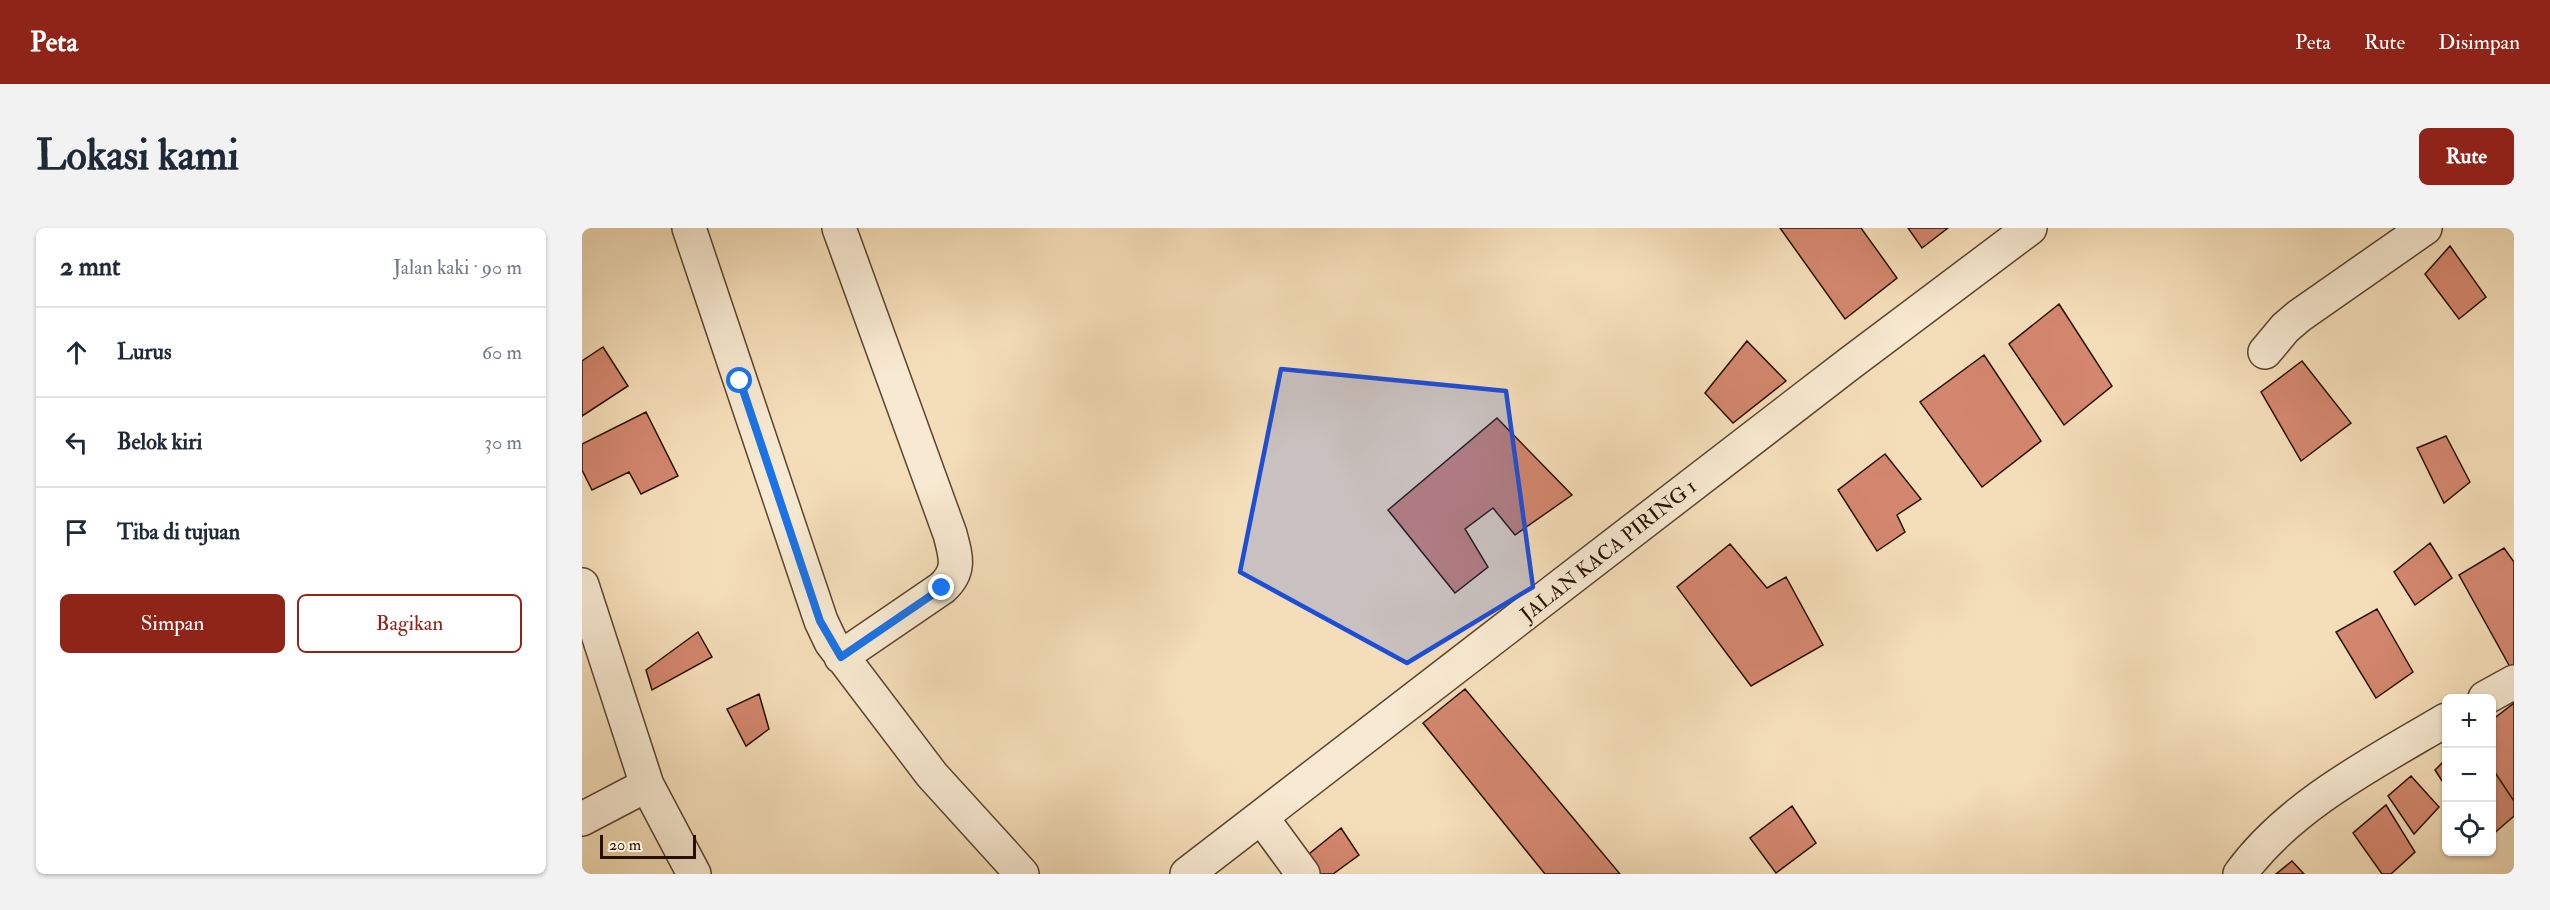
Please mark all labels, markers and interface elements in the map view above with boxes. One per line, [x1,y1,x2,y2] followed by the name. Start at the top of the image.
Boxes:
[30,25,78,60] text: Peta
[2295,29,2331,56] text: Peta
[2364,29,2405,56] text: Rute
[2438,29,2520,56] text: Disimpan
[2419,128,2514,185] button: Rute
[36,130,239,182] text: Lokasi kami
[60,251,121,283] text: 2 mnt
[393,255,522,280] text: Jalan kaki · 90 m
[60,336,93,369] icon: ahead
[117,338,171,366] text: Lurus
[482,340,522,365] text: 60 m
[726,367,752,393] route start
[60,426,93,459] icon: left
[117,428,202,456] text: Belok kiri
[484,430,522,455] text: 30 m
[1515,474,1701,627] street label: JALAN KACA PIRING 1
[60,516,93,549] icon: arrive
[117,518,240,546] text: Tiba di tujuan
[928,574,954,600] route end
[60,594,285,653] button: Simpan
[297,594,522,653] button: Bagikan
[2442,694,2496,856] map controls
[2442,694,2496,748] button: +
[2442,748,2496,802] button: −
[2442,802,2496,856] button: locate
[600,832,696,860] scale bar
[609,835,641,855] text: 20 m

